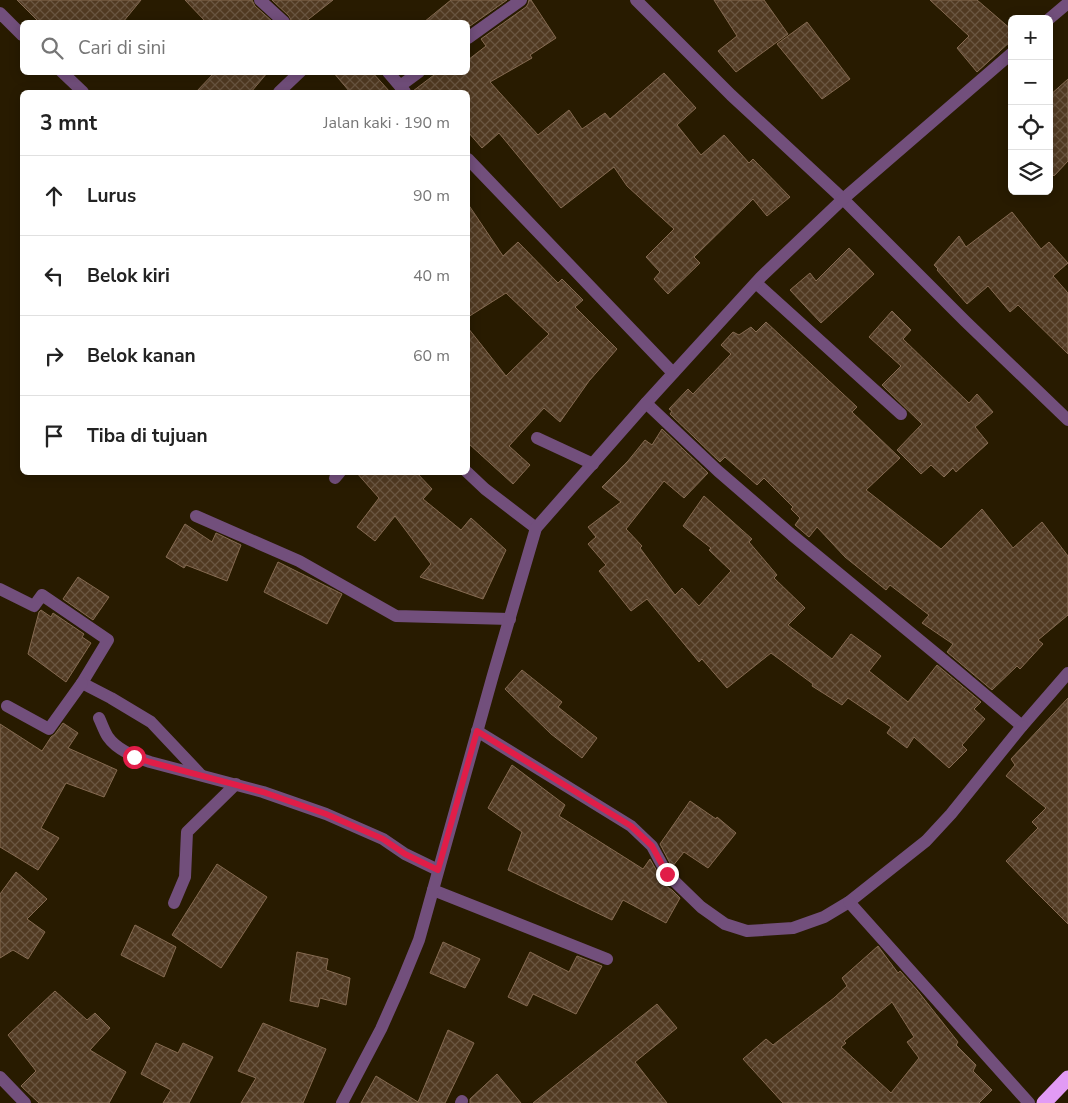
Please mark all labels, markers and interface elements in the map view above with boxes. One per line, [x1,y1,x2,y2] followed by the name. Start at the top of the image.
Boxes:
[1008,15,1053,195] map controls
[1008,15,1053,60] button: +
[20,20,470,75] search box
[38,34,66,62] icon: search
[78,35,166,61] text: Cari di sini
[1008,60,1053,105] button: −
[1008,105,1053,150] button: locate
[40,109,97,137] text: 3 mnt
[323,112,450,134] text: Jalan kaki · 190 m
[1008,150,1053,195] button: layers
[40,182,68,210] icon: ahead
[87,183,136,209] text: Lurus
[413,185,450,207] text: 90 m
[40,262,68,290] icon: left
[87,263,170,289] text: Belok kiri
[413,265,450,287] text: 40 m
[40,342,68,370] icon: right
[87,343,196,369] text: Belok kanan
[413,345,450,367] text: 60 m
[40,422,68,450] icon: arrive
[87,423,208,449] text: Tiba di tujuan
[123,746,146,769] route start
[656,863,679,886] route end

